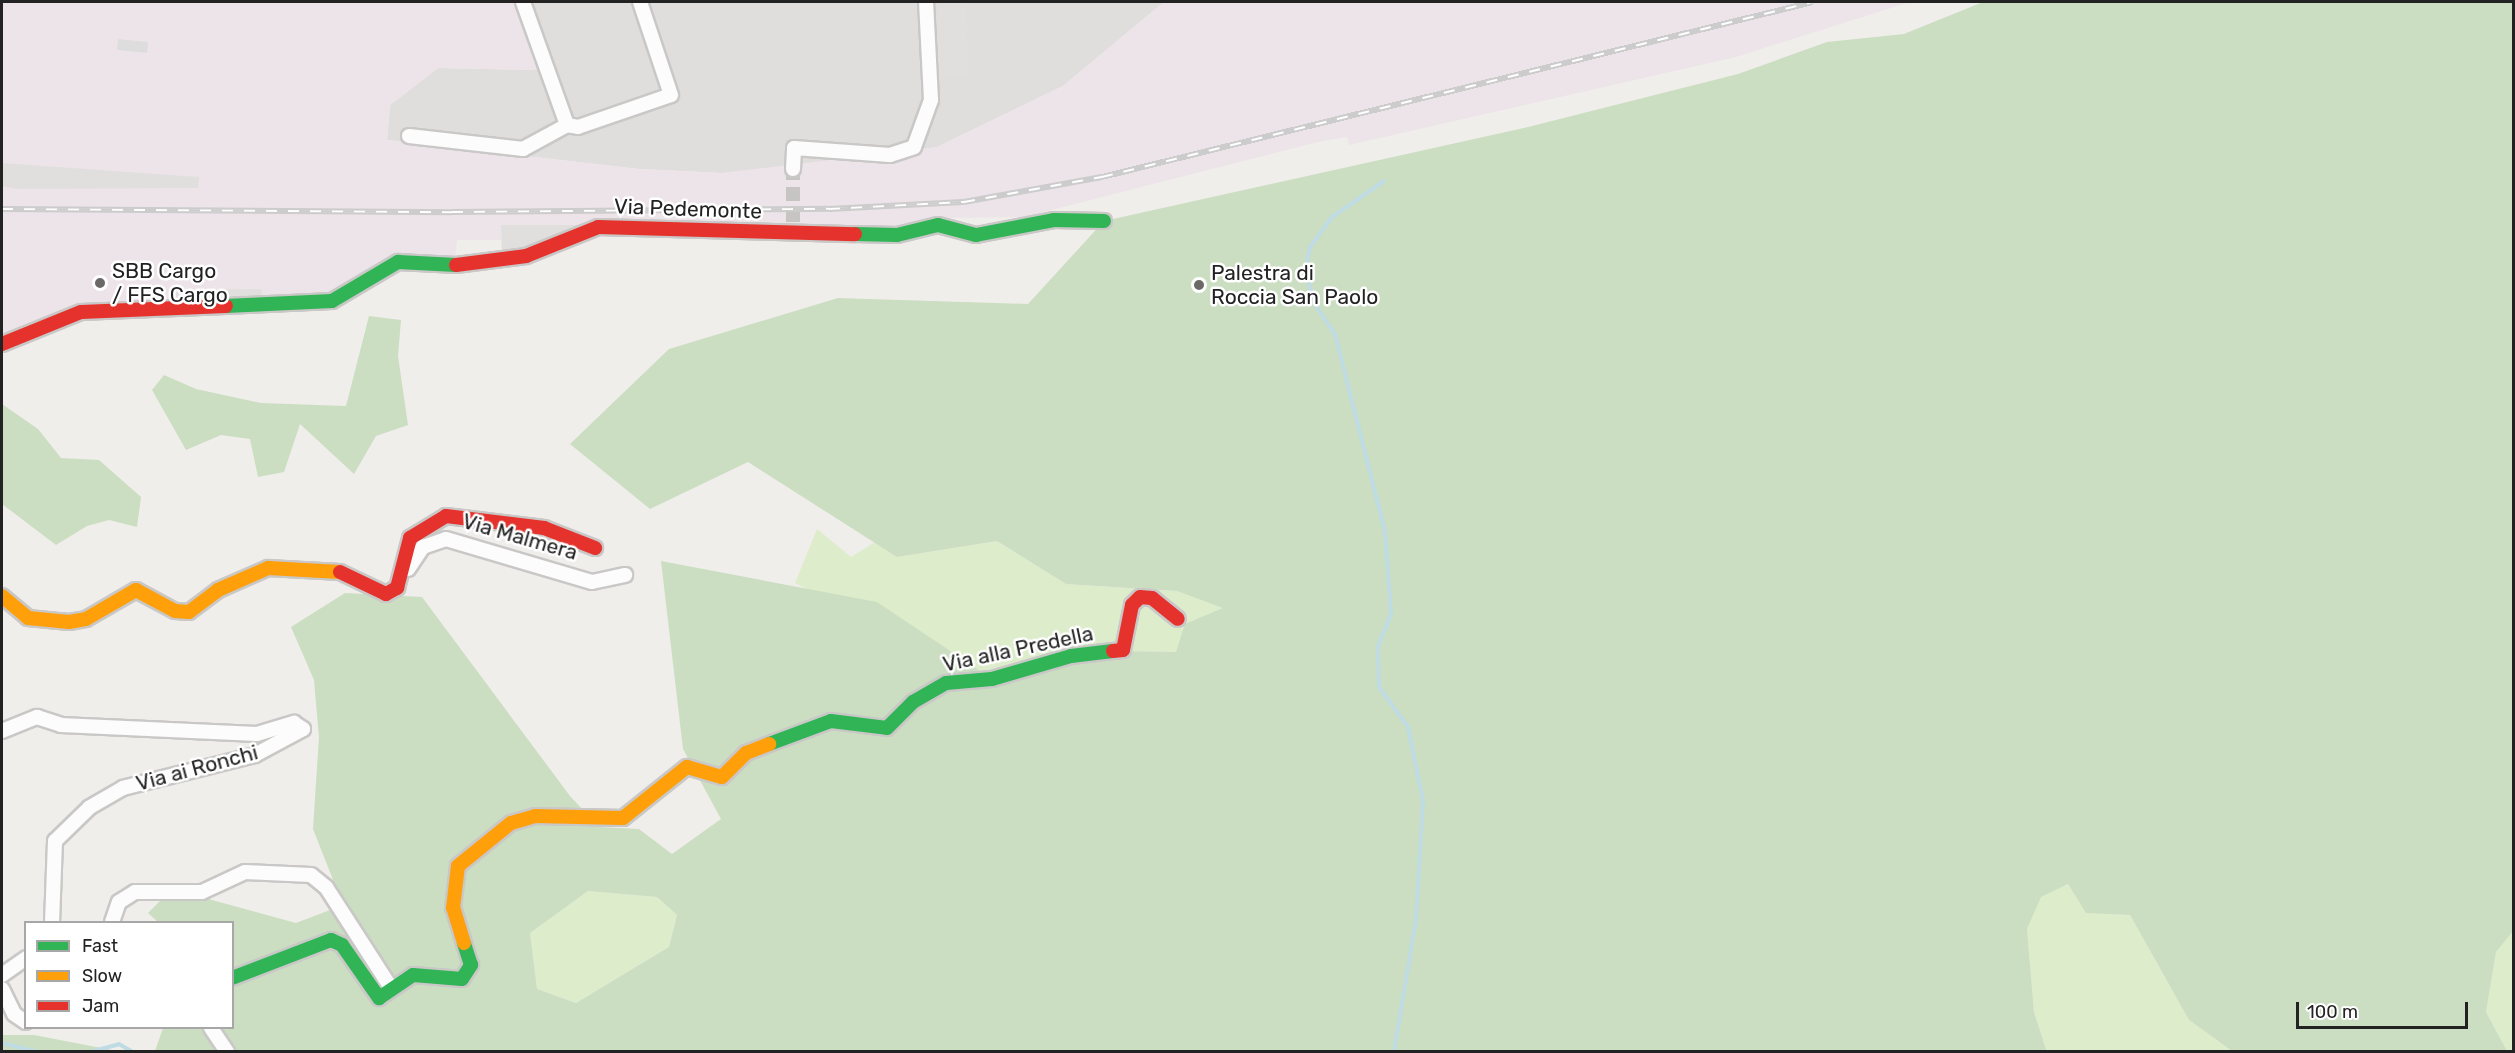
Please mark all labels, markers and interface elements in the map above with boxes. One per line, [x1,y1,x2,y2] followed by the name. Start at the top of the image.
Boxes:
[614,194,762,224] street label: Via Pedemonte
[112,258,228,308] place label: SBB Cargo / FFS Cargo
[1211,260,1378,310] place label: Palestra di Roccia San Paolo
[93,276,107,290] marker: SBB Cargo / FFS Cargo
[1192,278,1206,292] marker: Palestra di Roccia San Paolo
[459,509,581,565] street label: Via Malmera
[940,621,1096,677] street label: Via alla Predella
[133,740,261,796] street label: Via ai Ronchi
[24,921,234,1029] legend
[82,935,118,957] text: Fast
[82,965,122,987] text: Slow
[2299,990,2472,1028] scale bar
[82,995,119,1017] text: Jam
[2307,1001,2358,1023] text: 100 m

